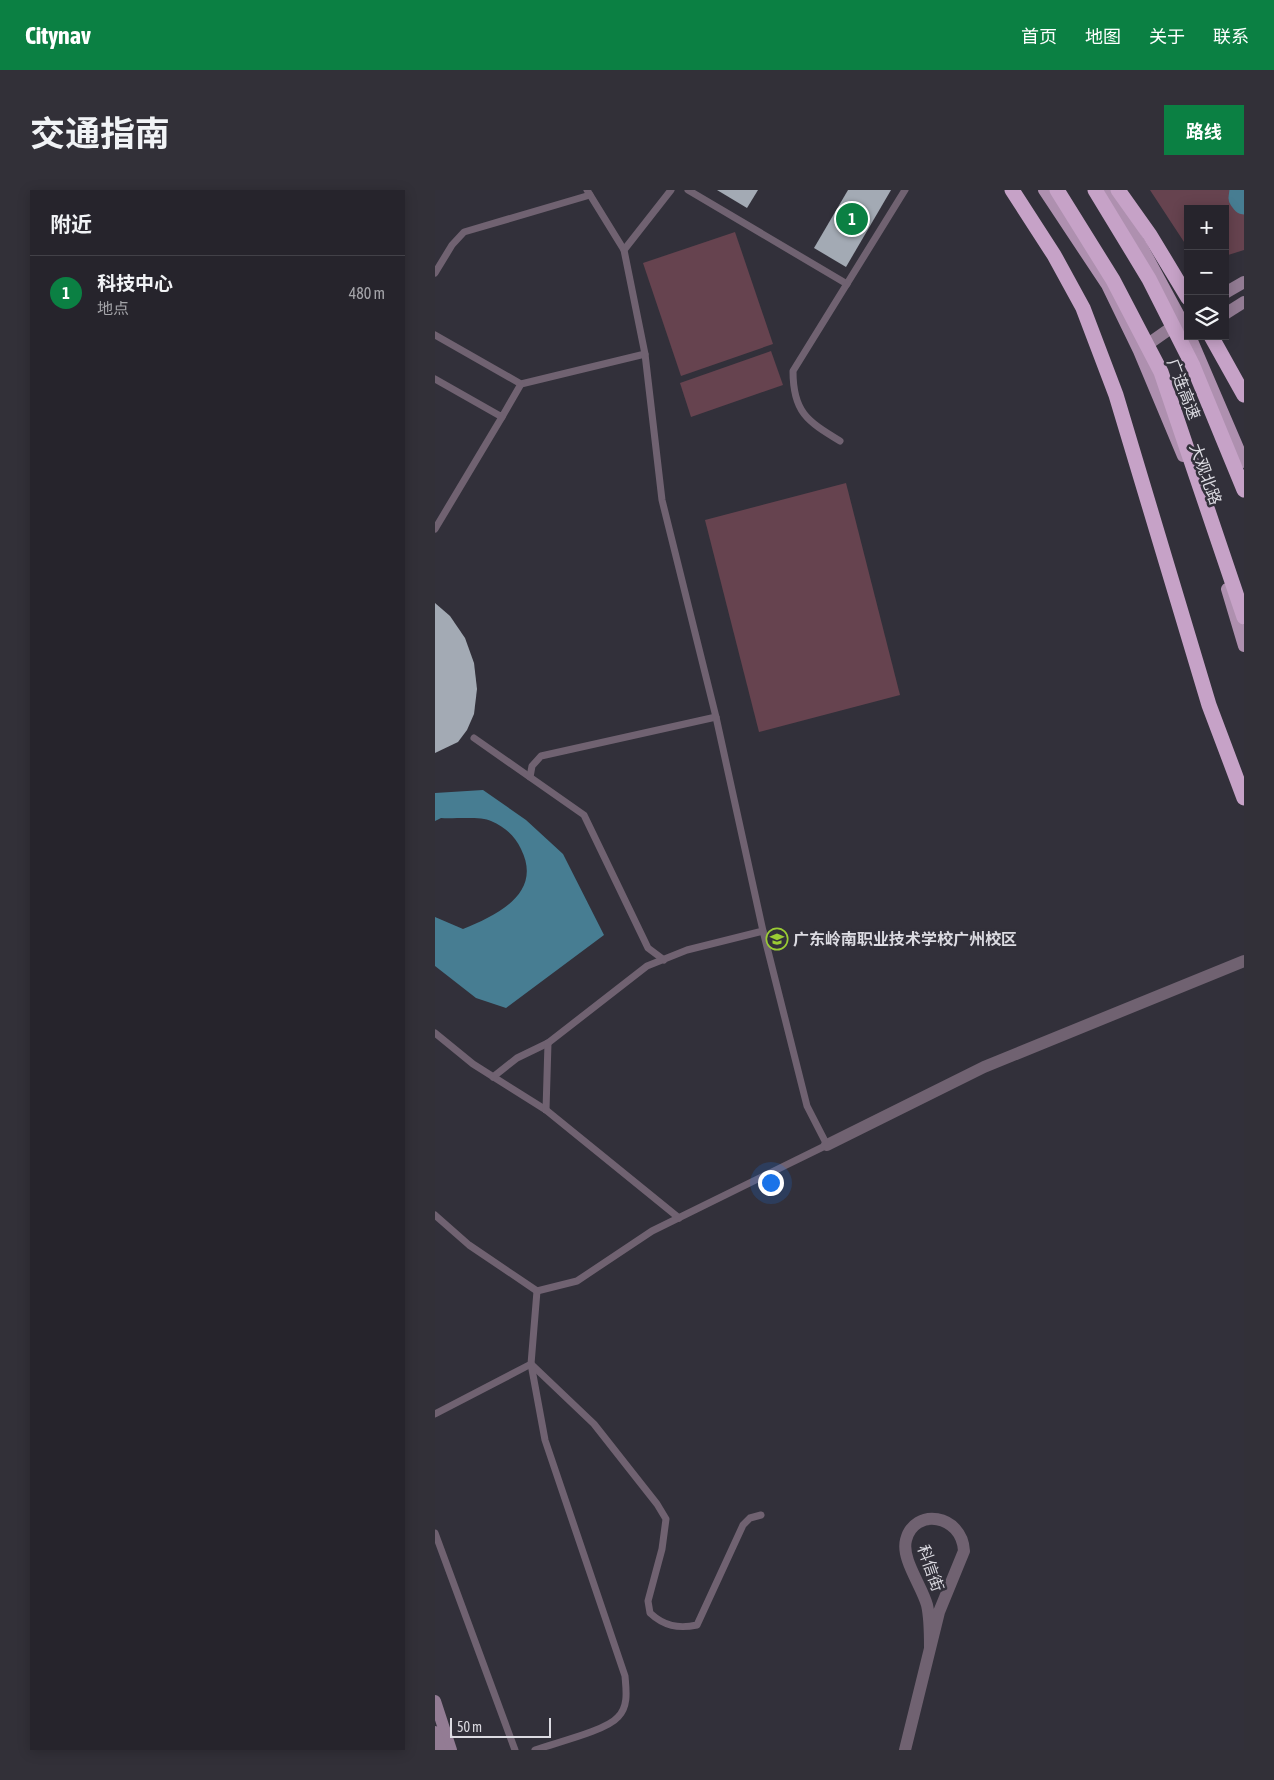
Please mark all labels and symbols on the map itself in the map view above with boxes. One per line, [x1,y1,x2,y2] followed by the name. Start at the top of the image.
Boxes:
[836,200,868,238] pin: 1
[1164,356,1204,422] street label: 广连高速
[1187,441,1225,507] street label: 大观北路
[765,927,789,951] school or university icon: 广东岭南职业技术学校广州校区
[793,930,1017,948] place label: 广东岭南职业技术学校广州校区
[758,1170,784,1196] your location
[915,1542,947,1594] street label: 科信街
[450,1715,551,1738] scale bar

